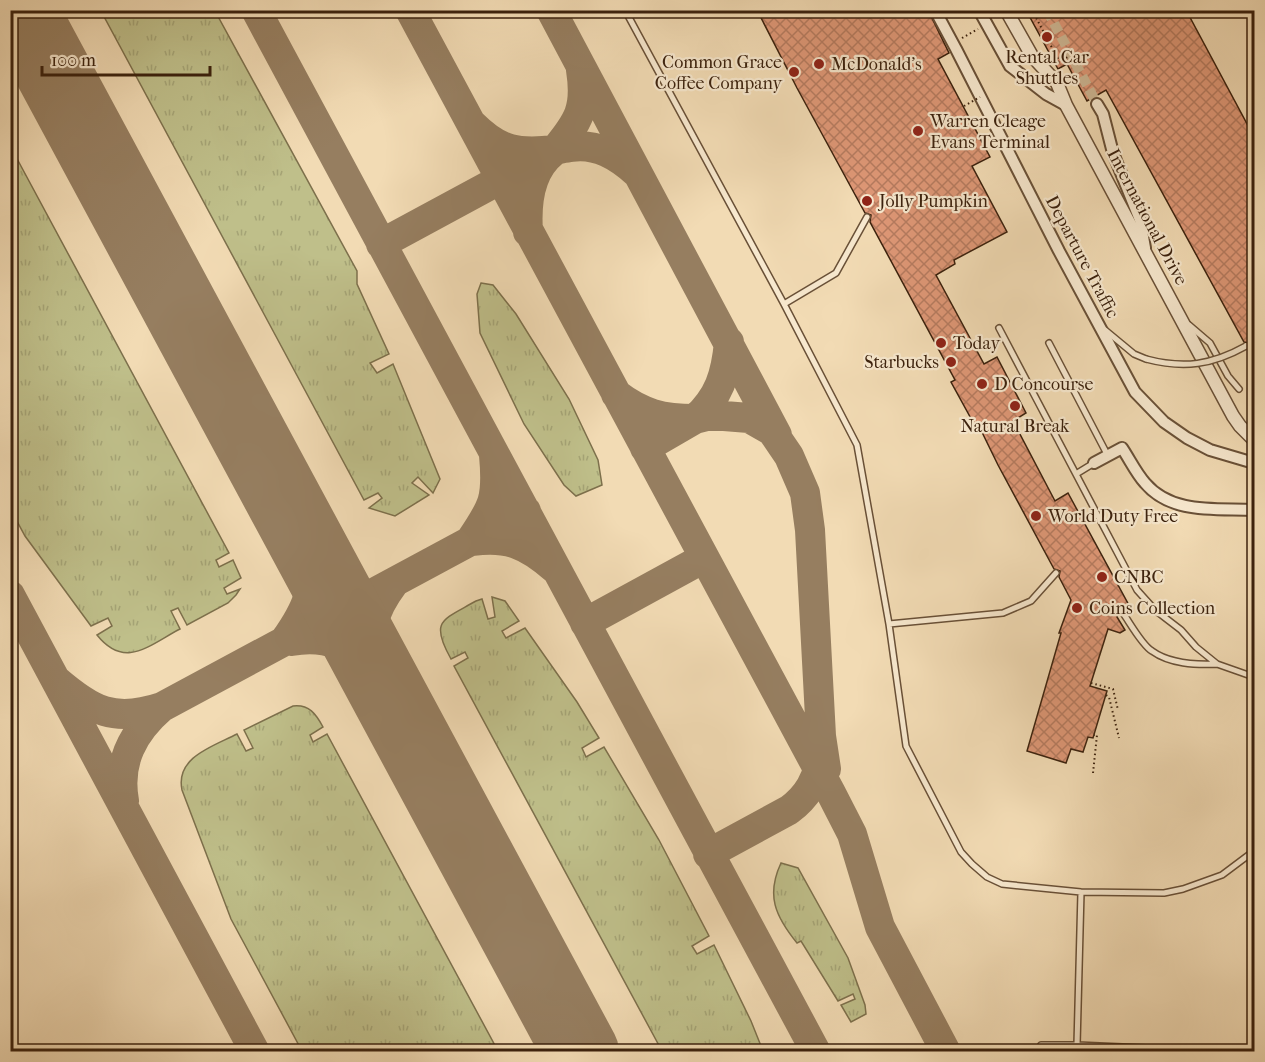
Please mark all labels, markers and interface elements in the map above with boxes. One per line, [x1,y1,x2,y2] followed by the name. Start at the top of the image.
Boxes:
[1040,30,1054,44] marker: Rental Car Shuttles
[42,39,210,77] scale bar
[1005,47,1089,89] place label: Rental Car Shuttles
[51,50,96,71] text: 100 m
[655,52,783,94] place label: Common Grace Coffee Company
[831,54,922,75] place label: McDonald's
[812,57,826,71] marker: McDonald's
[787,65,801,79] marker: Common Grace Coffee Company
[929,111,1050,153] place label: Warren Cleage Evans Terminal
[911,124,925,138] marker: Warren Cleage Evans Terminal
[1102,145,1192,289] street label: International Drive
[877,191,989,212] place label: Jolly Pumpkin
[1041,192,1123,322] street label: Departure Traffic
[860,194,874,208] marker: Jolly Pumpkin
[953,333,1001,354] place label: Today
[934,336,948,350] marker: Today
[864,352,939,373] place label: Starbucks
[944,355,958,369] marker: Starbucks
[994,374,1093,395] place label: D Concourse
[975,377,989,391] marker: D Concourse
[1008,399,1022,413] marker: Natural Break
[961,416,1070,437] place label: Natural Break
[1047,506,1178,527] place label: World Duty Free
[1029,509,1043,523] marker: World Duty Free
[1114,567,1164,588] place label: CNBC
[1095,570,1109,584] marker: CNBC
[1089,598,1216,619] place label: Coins Collection
[1070,601,1084,615] marker: Coins Collection

